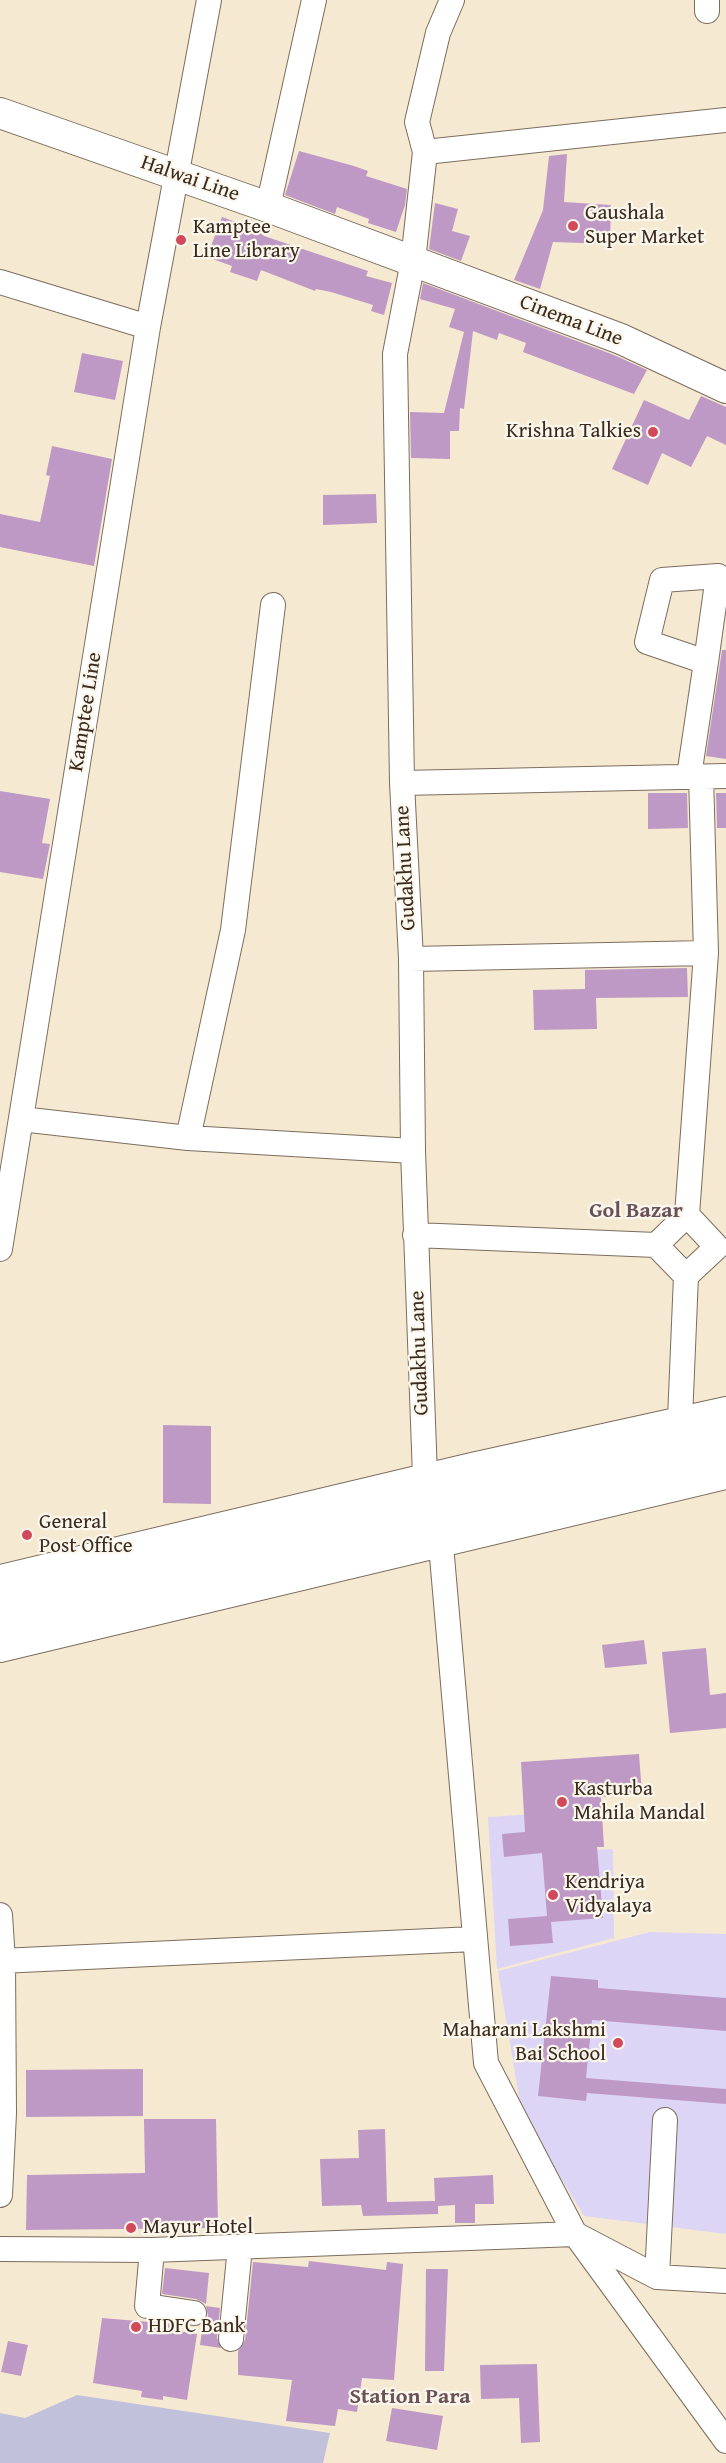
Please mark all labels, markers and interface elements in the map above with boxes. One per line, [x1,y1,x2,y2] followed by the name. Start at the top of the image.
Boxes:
[137,150,243,208] street label: Halwai Line
[585,201,704,251] place label: Gaushala Super Market
[193,215,300,265] place label: Kamptee Line Library
[566,219,580,233] marker: Gaushala Super Market
[174,233,188,247] marker: Kamptee Line Library
[516,290,626,352] street label: Cinema Line
[506,419,641,445] place label: Krishna Talkies
[646,425,660,439] marker: Krishna Talkies
[64,651,108,773] street label: Kamptee Line
[390,805,422,931] street label: Gudakhu Lane
[589,1198,683,1224] district label: Gol Bazar
[405,1290,435,1416] street label: Gudakhu Lane
[39,1510,133,1560] place label: General Post Office
[20,1528,34,1542] marker: General Post Office
[574,1777,705,1827] place label: Kasturba Mahila Mandal
[555,1795,569,1809] marker: Kasturba Mahila Mandal
[565,1870,652,1920] place label: Kendriya Vidyalaya
[546,1888,560,1902] marker: Kendriya Vidyalaya
[442,2018,606,2068] place label: Maharani Lakshmi Bai School
[611,2036,625,2050] marker: Maharani Lakshmi Bai School
[143,2215,253,2241] place label: Mayur Hotel
[124,2221,138,2235] marker: Mayur Hotel
[148,2314,245,2340] place label: HDFC Bank
[129,2320,143,2334] marker: HDFC Bank
[349,2384,471,2410] district label: Station Para

